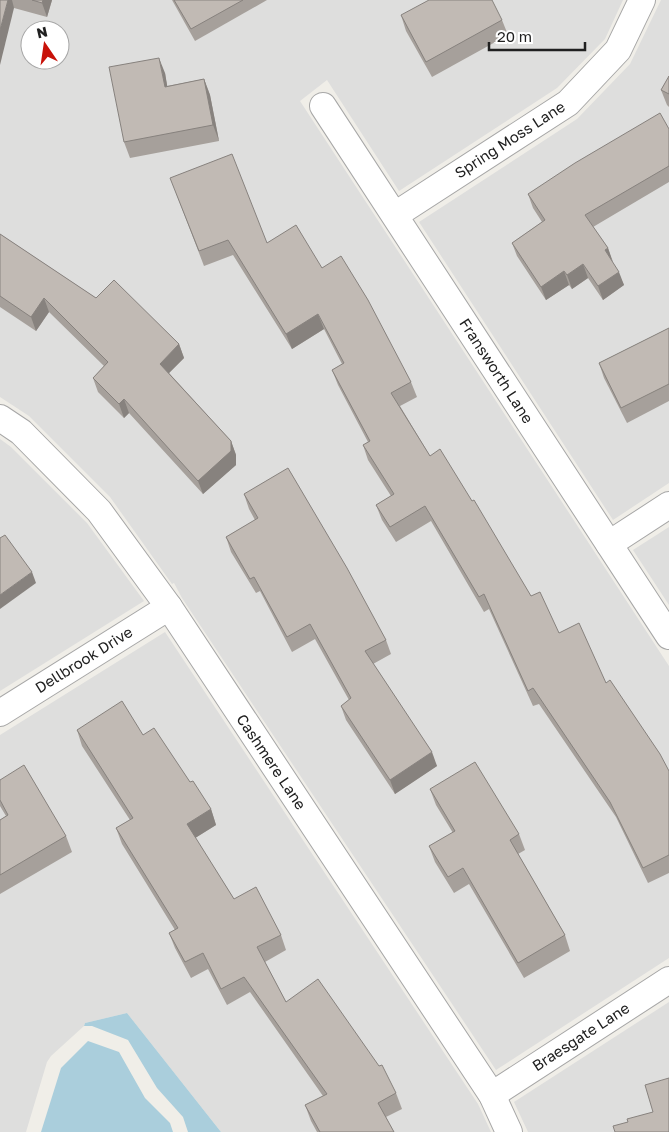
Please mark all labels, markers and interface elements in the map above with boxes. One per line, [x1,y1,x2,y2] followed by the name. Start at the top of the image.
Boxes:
[20,20,70,70] north arrow
[489,20,585,52] scale bar
[35,22,49,41] text: N
[497,27,532,45] text: 20 m
[451,97,568,181] street label: Spring Moss Lane
[456,315,538,427] street label: Fransworth Lane
[32,622,136,696] street label: Dellbrook Drive
[233,710,311,813] street label: Cashmere Lane
[529,998,633,1074] street label: Braesgate Lane

